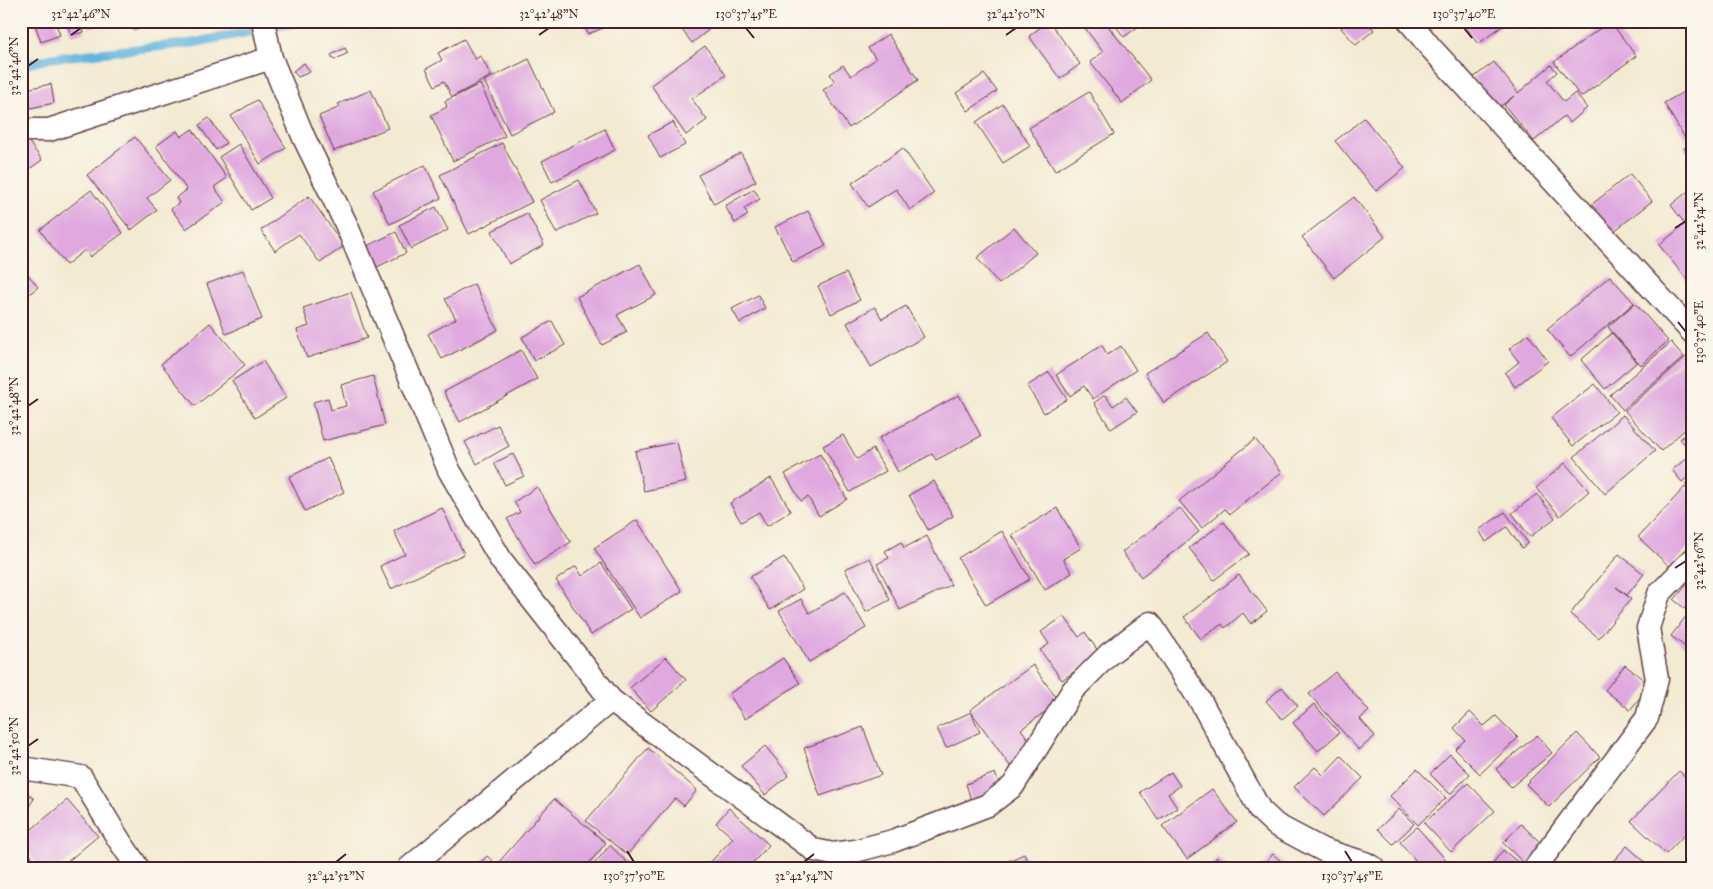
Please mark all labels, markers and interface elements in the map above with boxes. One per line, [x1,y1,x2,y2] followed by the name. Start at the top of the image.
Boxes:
[51,7,111,21] text: 32°42'46"N
[519,7,579,21] text: 32°42'48"N
[715,7,777,21] text: 130°37'45"E
[987,7,1045,21] text: 32°42'50"N
[1433,7,1496,21] text: 130°37'40"E
[7,36,21,96] text: 32°42'46"N
[1692,192,1706,250] text: 32°42'54"N
[1692,300,1706,363] text: 130°37'40"E
[7,376,21,436] text: 32°42'48"N
[1692,532,1706,590] text: 32°42'56"N
[7,717,21,775] text: 32°42'50"N
[307,869,365,883] text: 32°42'52"N
[603,869,665,883] text: 130°37'50"E
[775,869,833,883] text: 32°42'54"N
[1321,869,1383,883] text: 130°37'45"E

